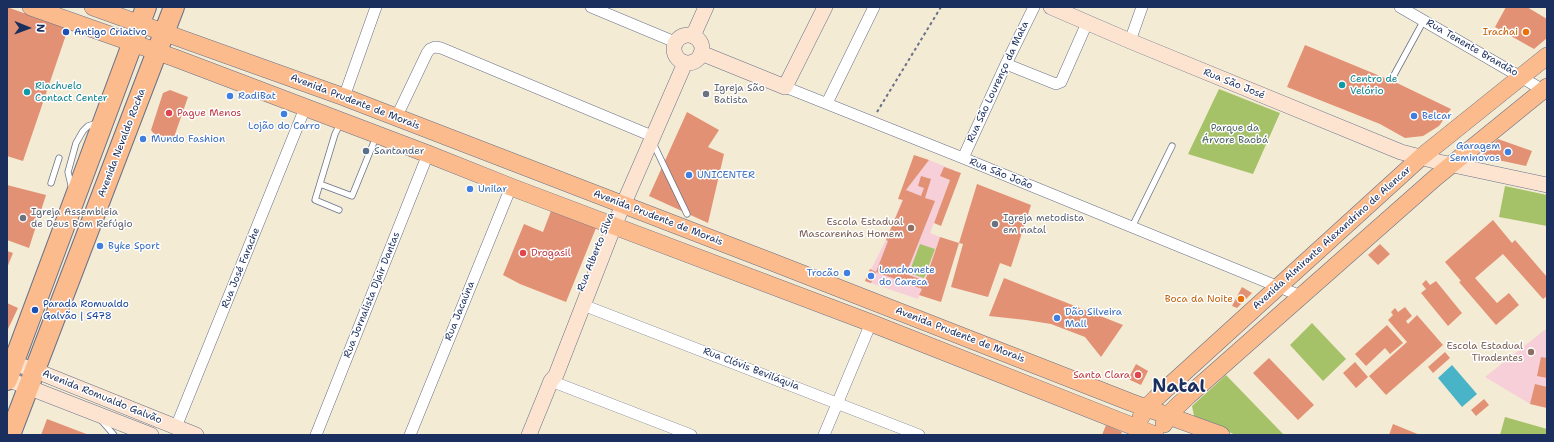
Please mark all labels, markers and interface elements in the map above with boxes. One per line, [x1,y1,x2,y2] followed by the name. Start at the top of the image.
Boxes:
[8,8,48,48] north arrow
[1424,17,1520,79] street label: Rua Tenente Brandão
[965,20,1031,144] street label: Rua São Lourenço da Mata
[33,24,48,33] text: N
[74,26,147,38] place label: Antigo Criativo
[1483,26,1518,38] place label: Irachai
[61,27,71,37] marker: Antigo Criativo
[1521,27,1531,37] marker: Irachai
[1201,66,1267,102] street label: Rua São José
[288,72,422,132] street label: Avenida Prudente de Morais
[1350,73,1397,96] place label: Centro de Velório
[35,80,108,104] place label: Riachuelo Contact Center
[1337,80,1347,90] marker: Centro de Velório
[714,82,765,106] place label: Igreja São Batista
[22,87,32,97] marker: Riachuelo Contact Center
[96,87,148,199] street label: Avenida Nevaldo Rocha
[701,89,711,99] marker: Igreja São Batista
[238,90,276,102] place label: RadiBat
[225,91,235,101] marker: RadiBat
[177,107,241,119] place label: Pague Menos
[164,108,174,118] marker: Pague Menos
[279,109,289,119] marker: Lojão do Carro
[1422,110,1452,122] place label: Belcar
[1409,111,1419,121] marker: Belcar
[248,120,320,132] place label: Lojão do Carro
[1202,122,1268,146] park label: Parque da Árvore Baobá
[151,133,225,145] place label: Mundo Fashion
[138,134,148,144] marker: Mundo Fashion
[1450,140,1500,164] place label: Garagem Seminovos
[374,145,425,157] place label: Santander
[361,146,371,156] marker: Santander
[1503,147,1513,157] marker: Garagem Seminovos
[968,156,1034,192] street label: Rua São João
[1251,164,1413,312] street label: Avenida Almirante Alexandrino de Alencar
[697,169,755,181] place label: UNICENTER
[684,170,694,180] marker: UNICENTER
[478,183,507,195] place label: Unilar
[465,184,475,194] marker: Unilar
[591,188,725,248] street label: Avenida Prudente de Morais
[31,206,132,230] place label: Igreja Assembleia de Deus Bom Refúgio
[575,211,617,293] street label: Rua Alberto Silva
[1003,212,1084,236] place label: Igreja metodista em natal
[18,213,28,223] marker: Igreja Assembleia de Deus Bom Refúgio
[799,216,903,240] place label: Escola Estadual Mascarenhas Homem
[990,219,1000,229] marker: Igreja metodista em natal
[906,223,916,233] marker: Escola Estadual Mascarenhas Homem
[219,226,263,310] street label: Rua José Farache
[341,230,403,360] street label: Rua Jornalista Djair Dantas
[108,240,160,252] place label: Byke Sport
[95,241,105,251] marker: Byke Sport
[531,247,571,259] place label: Drogasil
[518,248,528,258] marker: Drogasil
[879,264,935,288] place label: Lanchonete do Careca
[806,267,839,279] place label: Trocão
[842,268,852,278] marker: Trocão
[866,271,876,281] marker: Lanchonete do Careca
[443,280,477,342] street label: Rua Jacaúna
[1165,293,1233,305] place label: Boca da Noite
[1236,294,1246,304] marker: Boca da Noite
[43,298,129,322] place label: Parada Romualdo Galvão | S478
[30,305,40,315] marker: Parada Romualdo Galvão | S478
[893,305,1027,365] street label: Avenida Prudente de Morais
[1065,306,1122,330] place label: Dão Silveira Mall
[1052,313,1062,323] marker: Dão Silveira Mall
[1447,340,1523,364] place label: Escola Estadual Tiradentes
[701,345,801,393] street label: Rua Clóvis Beviláquia
[1526,347,1536,357] marker: Escola Estadual Tiradentes
[40,367,164,427] street label: Avenida Romualdo Galvão
[1073,369,1130,381] place label: Santa Clara
[1133,370,1143,380] marker: Santa Clara
[1152,376,1206,398] district label: Natal

